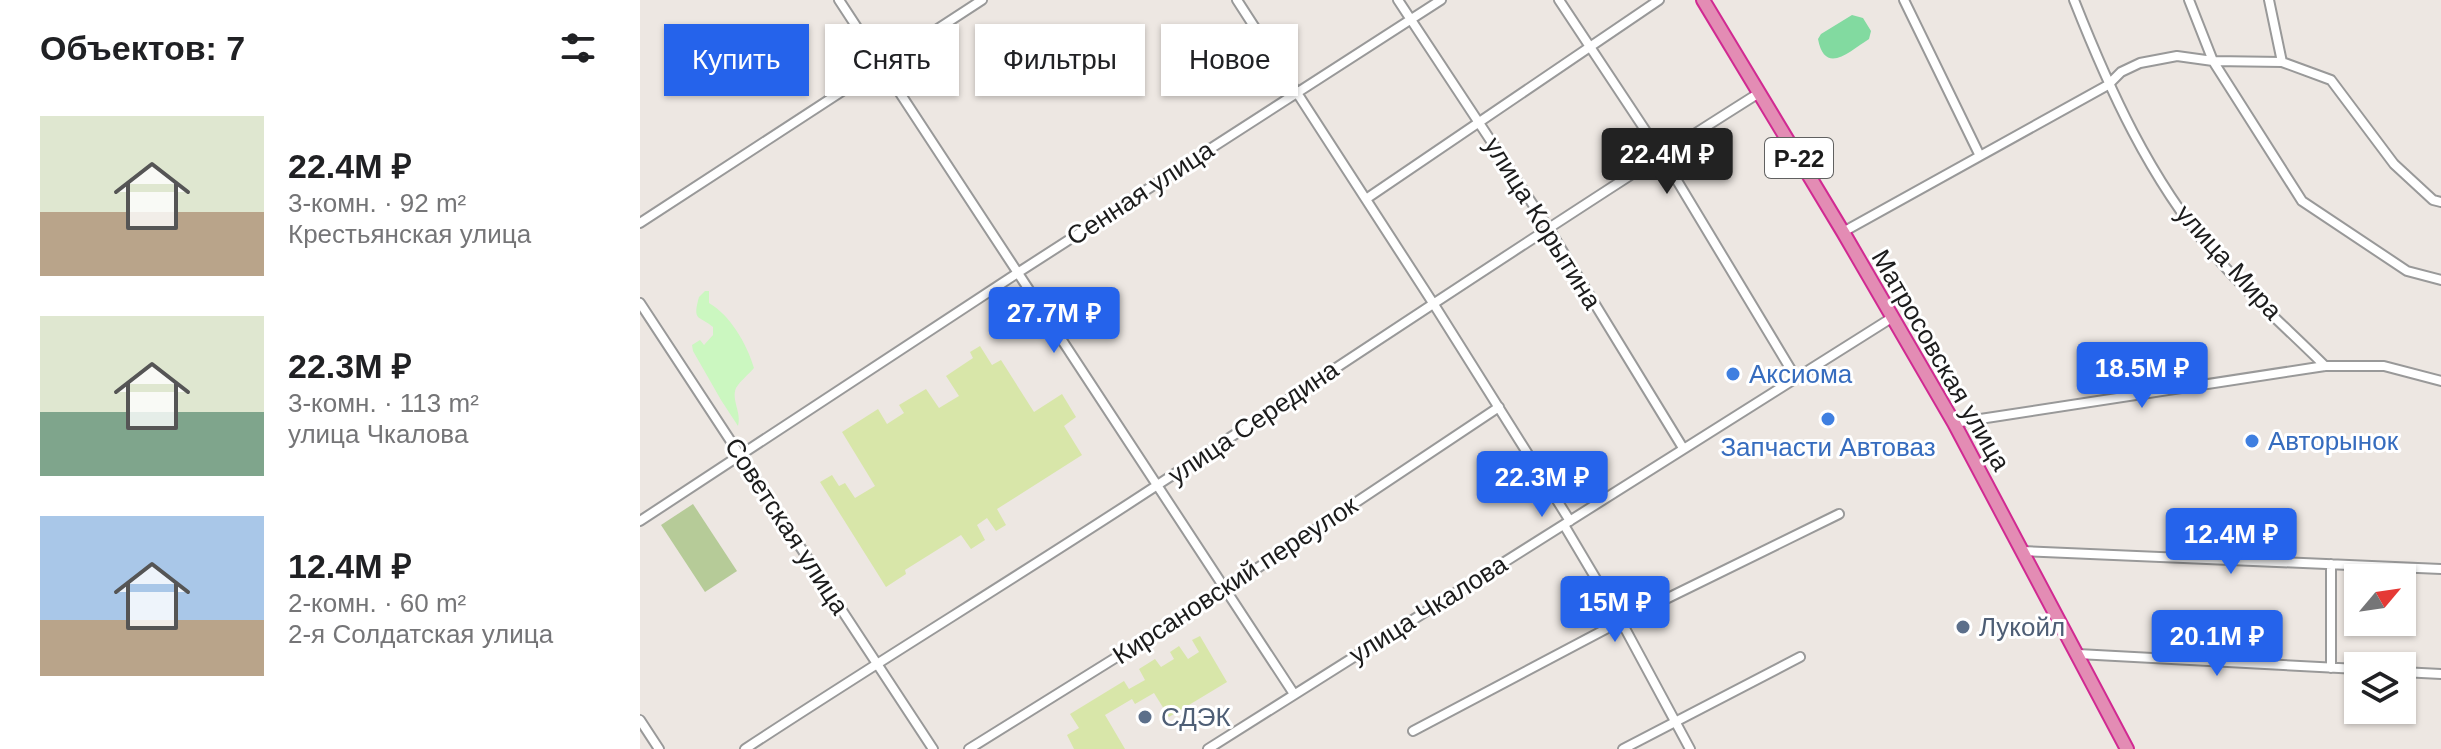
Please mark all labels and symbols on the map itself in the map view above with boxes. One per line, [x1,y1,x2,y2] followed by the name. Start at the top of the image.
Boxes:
[1593,128,1741,196] pin: 22.4M ₽
[1478,132,1608,315] street label: улица Корытина
[1061,134,1220,252] street label: Сенная улица
[1765,138,1833,178] road number: Р-22
[2170,199,2289,326] street label: улица Мира
[1865,244,2017,476] street label: Матросовская улица
[980,287,1128,355] pin: 27.7M ₽
[2068,342,2216,410] pin: 18.5M ₽
[1162,354,1344,490] street label: улица Середина
[1749,359,1853,389] place label: Аксиома
[1724,365,1742,383] marker: Аксиома
[1819,410,1837,428] marker: Запчасти Автоваз
[2268,426,2399,456] place label: Авторынок
[719,432,855,620] street label: Советская улица
[1720,432,1936,462] place label: Запчасти Автоваз
[2243,432,2261,450] marker: Авторынок
[1468,451,1616,519] pin: 22.3M ₽
[1107,489,1363,670] street label: Кирсановский переулок
[2157,508,2305,576] pin: 12.4M ₽
[1344,548,1513,670] street label: улица Чкалова
[2344,564,2416,636] north arrow
[1559,576,1671,644] pin: 15M ₽
[2143,610,2291,678] pin: 20.1M ₽
[1979,612,2065,642] place label: Лукойл
[1954,618,1972,636] marker: Лукойл
[1161,702,1231,732] place label: СДЭК
[1136,708,1154,726] marker: СДЭК

